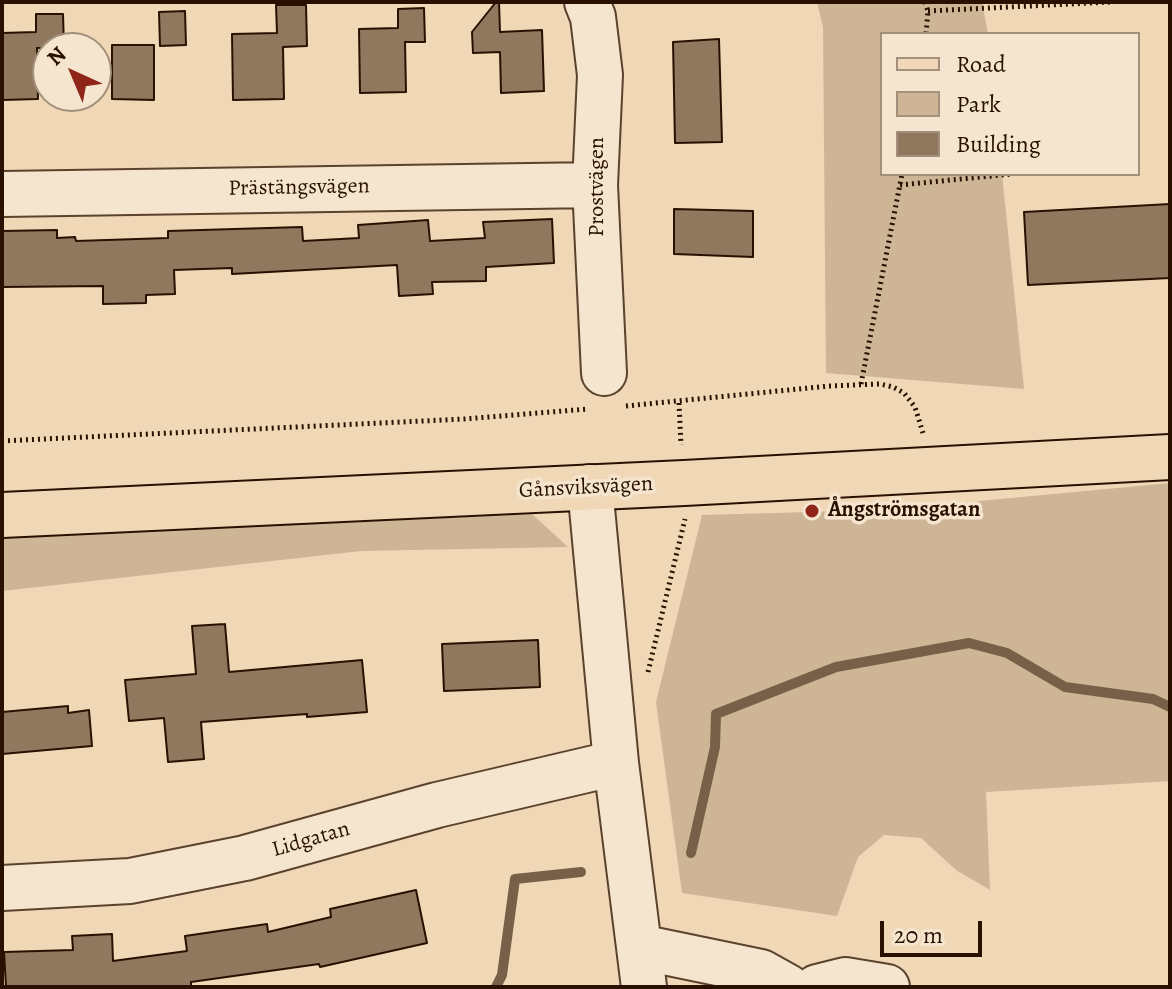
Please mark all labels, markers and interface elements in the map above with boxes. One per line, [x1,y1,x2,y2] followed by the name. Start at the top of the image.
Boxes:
[32,32,112,112] north arrow
[880,32,1140,176] legend
[41,40,73,73] text: N
[956,48,1006,80] text: Road
[956,88,1001,120] text: Park
[956,128,1041,160] text: Building
[585,137,611,237] street label: Prostvägen
[228,174,370,202] street label: Prästängsvägen
[518,471,654,505] street label: Gånsviksvägen
[828,498,980,524] place label: Ångströmsgatan
[803,502,821,520] marker: Ångströmsgatan
[269,816,353,864] street label: Lidgatan
[884,905,986,955] scale bar
[894,919,943,951] text: 20 m

